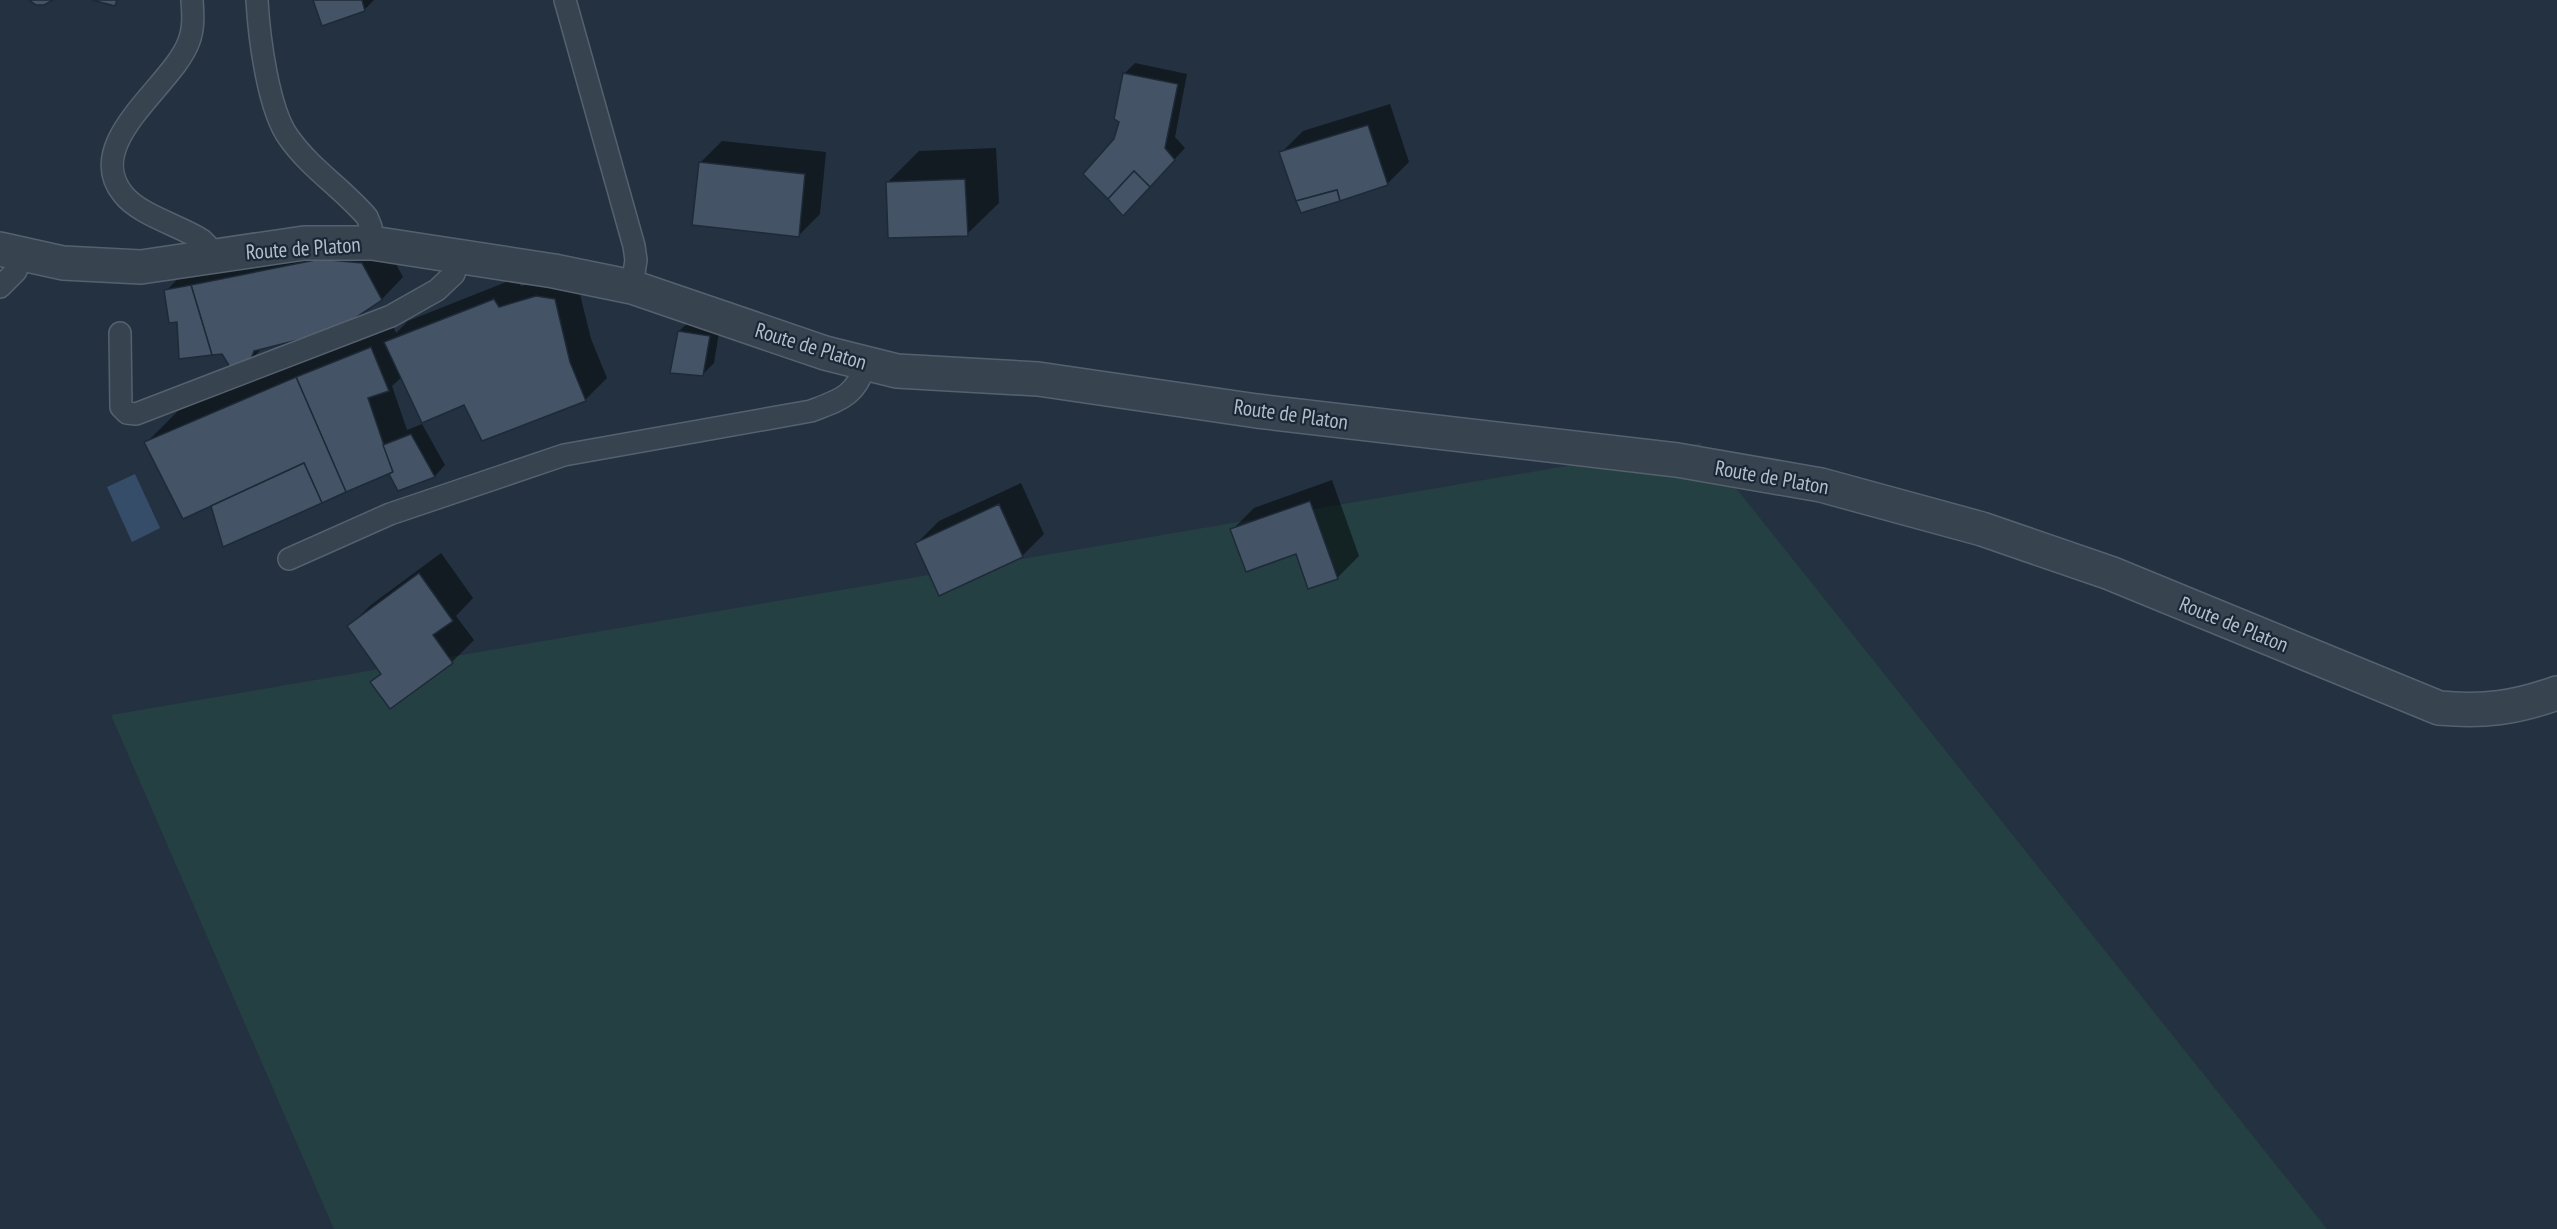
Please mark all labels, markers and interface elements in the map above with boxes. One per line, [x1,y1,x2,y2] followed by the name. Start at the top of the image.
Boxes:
[245,231,361,265] street label: Route de Platon
[752,316,870,376] street label: Route de Platon
[1232,393,1350,435] street label: Route de Platon
[1713,454,1831,500] street label: Route de Platon
[2176,590,2292,658] street label: Route de Platon

